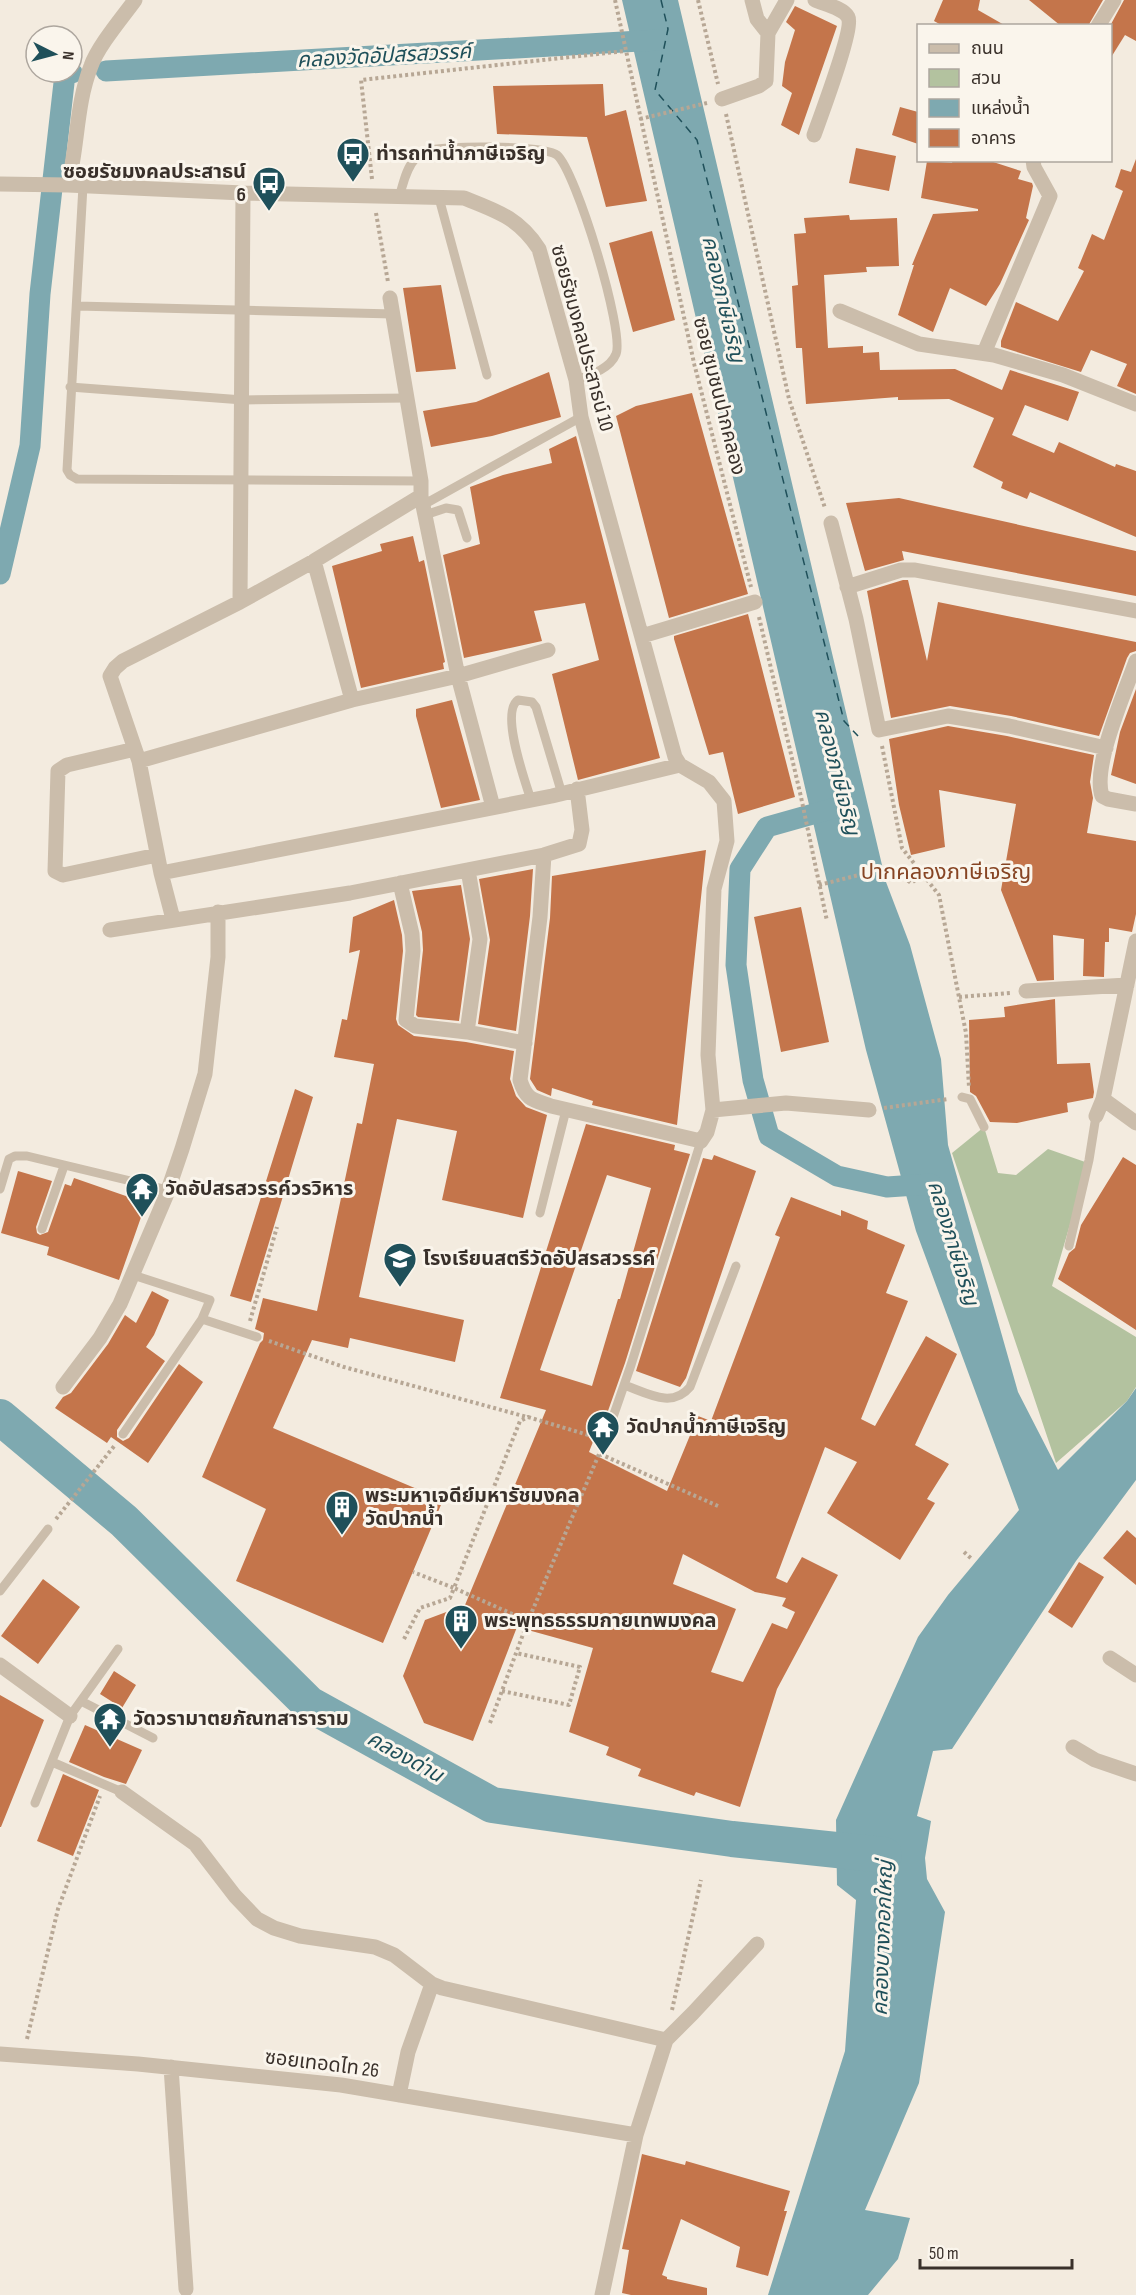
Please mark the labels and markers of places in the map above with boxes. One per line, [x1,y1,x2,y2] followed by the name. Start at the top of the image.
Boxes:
[335,136,371,183] bus stop icon: ท่ารถท่าน้ำภาษีเจริญ
[376,139,546,166] place label: ท่ารถท่าน้ำภาษีเจริญ
[63,160,246,207] place label: ซอยรัชมงคลประสาธน์ 6
[251,165,287,212] bus stop icon: ซอยรัชมงคลประสาธน์ 6
[124,1171,160,1218] temple icon: วัดอัปสรสวรรค์วรวิหาร
[165,1177,353,1201] place label: วัดอัปสรสวรรค์วรวิหาร
[382,1241,418,1288] school or university icon: โรงเรียนสตรีวัดอัปสรสวรรค์
[423,1247,656,1271] place label: โรงเรียนสตรีวัดอัปสรสวรรค์
[585,1409,621,1456] temple icon: วัดปากน้ำภาษีเจริญ
[626,1412,786,1439] place label: วัดปากน้ำภาษีเจริญ
[365,1484,580,1531] place label: พระมหาเจดีย์มหารัชมงคล วัดปากน้ำ
[324,1489,360,1536] building icon: พระมหาเจดีย์มหารัชมงคล วัดปากน้ำ
[443,1603,479,1650] building icon: พระพุทธธรรมกายเทพมงคล
[484,1609,717,1633] place label: พระพุทธธรรมกายเทพมงคล
[92,1701,128,1748] temple icon: วัดวรามาตยภัณฑสาราราม
[133,1707,349,1731] place label: วัดวรามาตยภัณฑสาราราม

